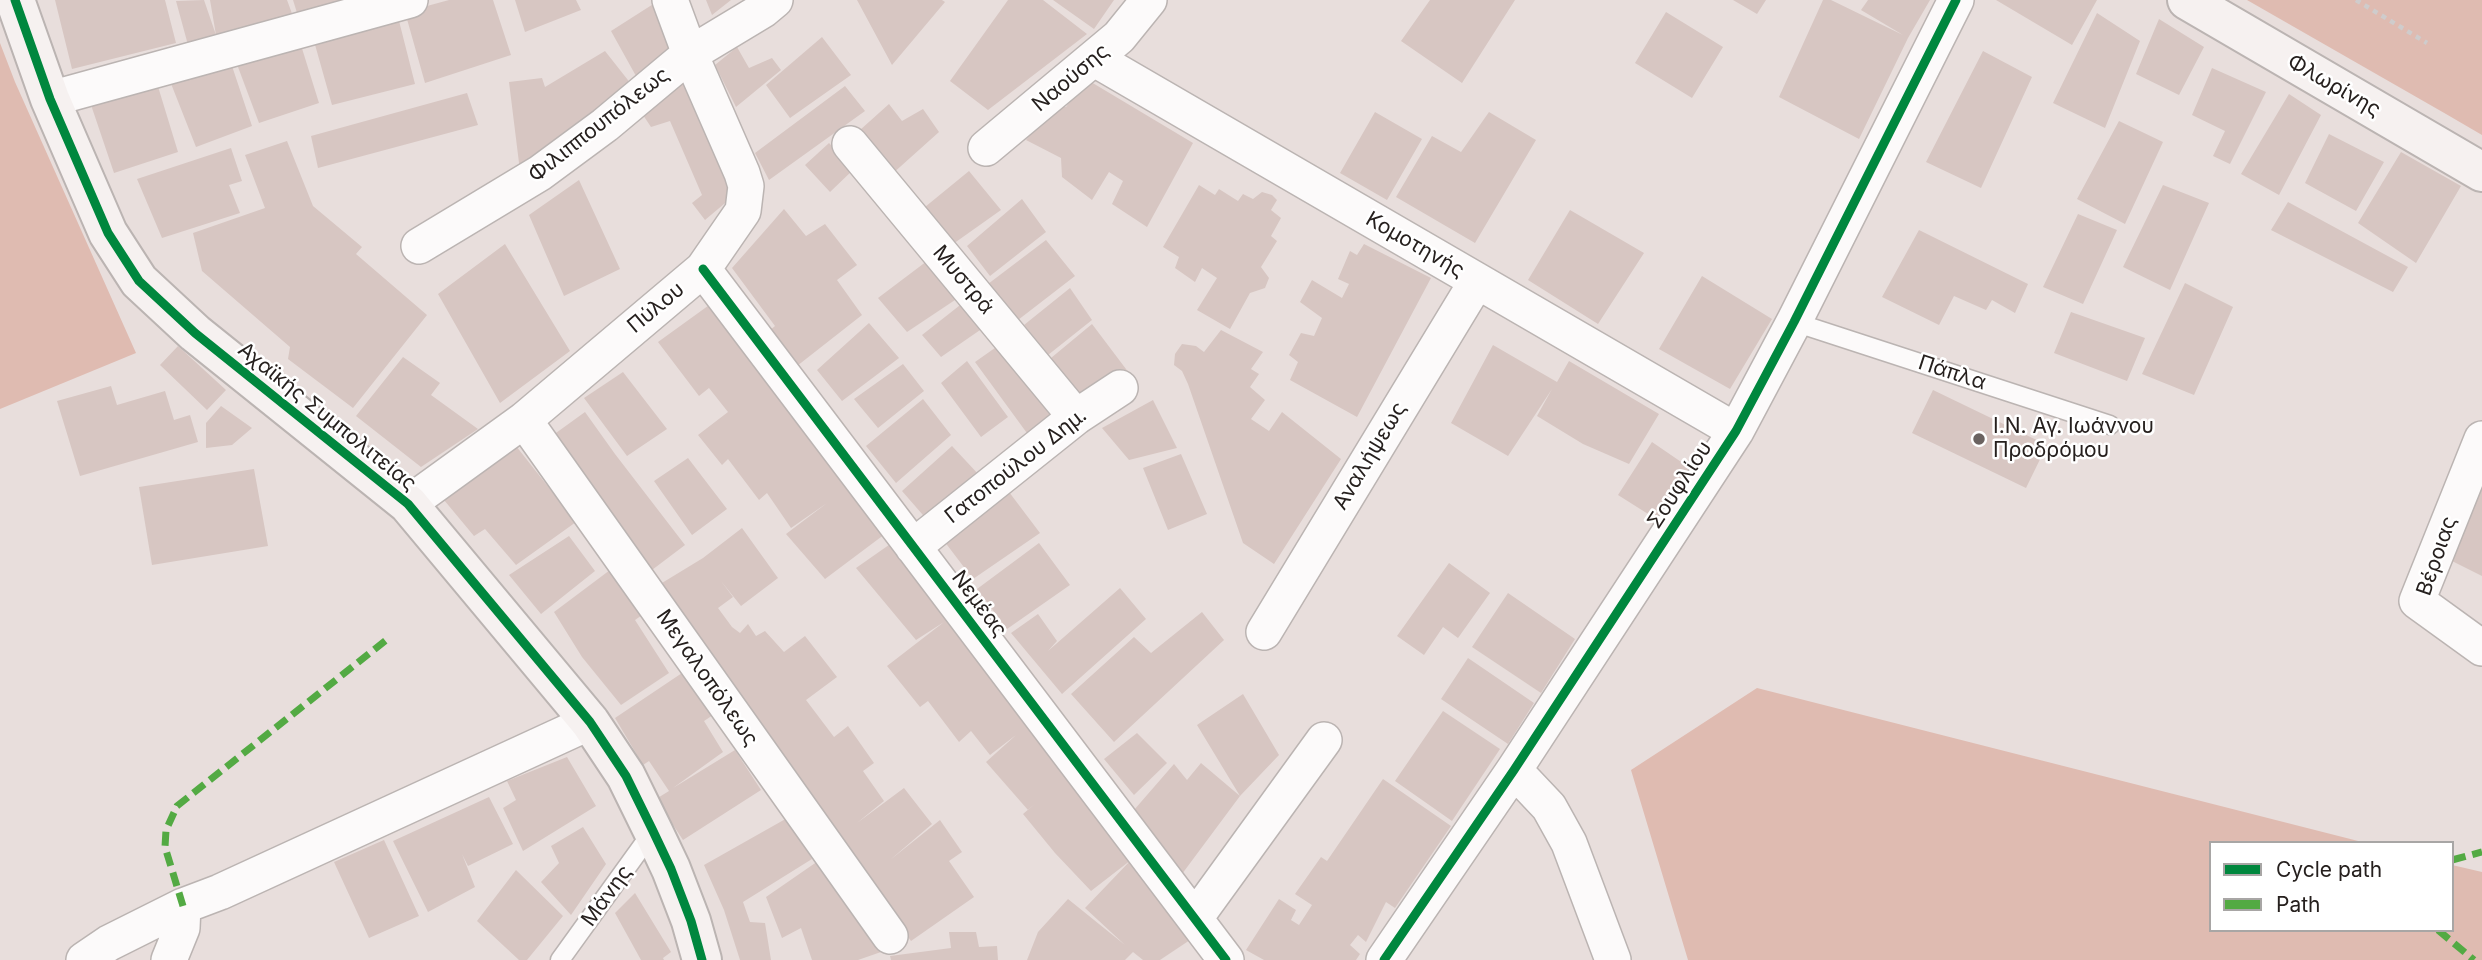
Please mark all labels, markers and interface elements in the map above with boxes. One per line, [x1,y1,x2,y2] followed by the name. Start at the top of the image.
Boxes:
[1027,39,1115,117] street label: Ναούσης
[2283,49,2385,123] street label: Φλωρίνης
[524,62,674,188] street label: Φιλιππουπόλεως
[1361,207,1469,283] street label: Κομοτηνής
[927,241,999,319] street label: Μυστρά
[623,277,689,339] street label: Πύλου
[233,337,421,497] street label: Αχαϊκής Συμπολιτείας
[1915,350,1989,396] street label: Πάπλα
[1328,398,1412,514] street label: Αναλήψεως
[940,403,1092,529] street label: Γατοπούλου Δημ.
[1993,414,2154,464] place label: Ι.Ν. Αγ. Ιωάννου Προδρόμου
[1971,431,1987,447] marker: Ι.Ν. Αγ. Ιωάννου Προδρόμου
[1643,437,1717,533] street label: Σουφλίου
[2412,513,2462,599] street label: Βέροιας
[946,566,1012,642] street label: Νεμέας
[651,605,763,751] street label: Μεγαλοπόλεως
[2209,841,2454,932] legend
[2276,857,2382,882] text: Cycle path
[576,860,638,932] street label: Μάνης
[2276,892,2321,917] text: Path

